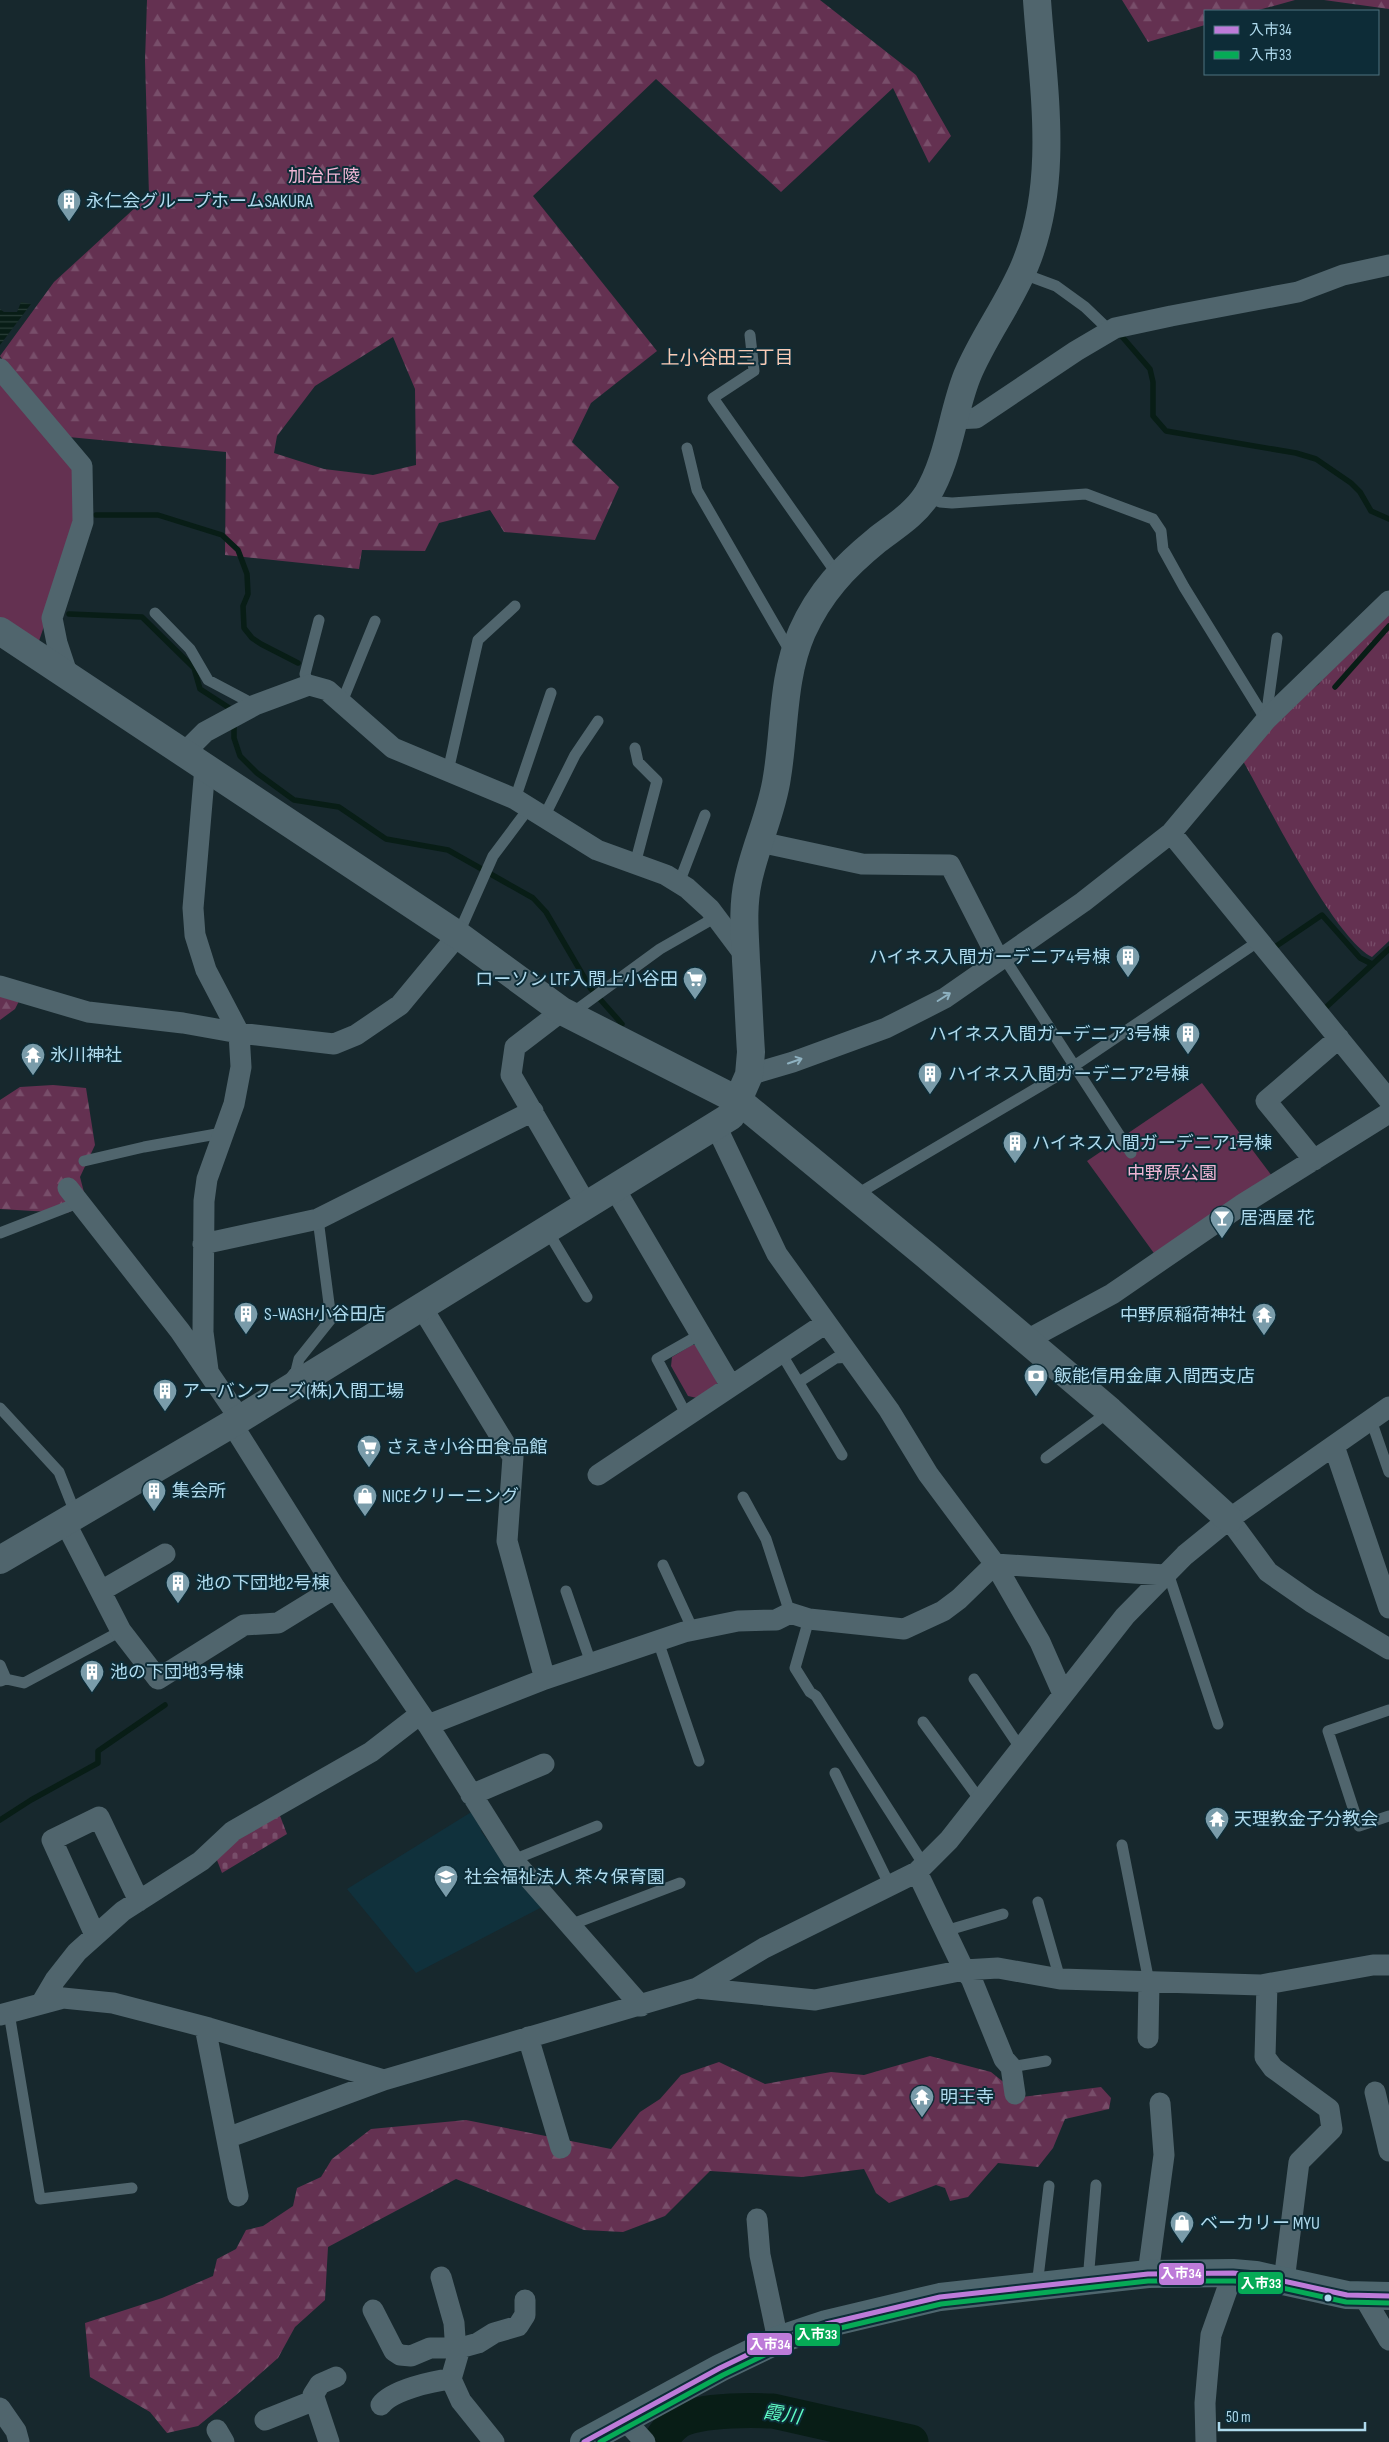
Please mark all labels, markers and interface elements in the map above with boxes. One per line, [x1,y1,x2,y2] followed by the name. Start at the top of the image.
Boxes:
[1204,10,1379,75] legend
[1249,21,1292,40] text: 入市34
[1249,46,1292,65] text: 入市33
[288,166,360,187] park label: 加治丘陵
[56,188,82,222] building icon: 永仁会グループホームSAKURA
[86,191,313,212] place label: 永仁会グループホームSAKURA
[660,347,794,370] district label: 上小谷田三丁目
[1115,944,1141,978] building icon: ハイネス入間ガーデニア4号棟
[869,947,1110,968] place label: ハイネス入間ガーデニア4号棟
[682,966,708,1000] supermarket icon: ローソン LTF入間上小谷田
[475,969,678,990] place label: ローソン LTF入間上小谷田
[937,992,951,1002] one-way arrow
[1175,1021,1201,1055] building icon: ハイネス入間ガーデニア3号棟
[929,1024,1170,1045] place label: ハイネス入間ガーデニア3号棟
[20,1042,46,1076] temple icon: 氷川神社
[50,1045,122,1066] place label: 氷川神社
[787,1056,803,1065] one-way arrow
[917,1061,943,1095] building icon: ハイネス入間ガーデニア2号棟
[948,1064,1189,1085] place label: ハイネス入間ガーデニア2号棟
[1002,1130,1028,1164] building icon: ハイネス入間ガーデニア1号棟
[1032,1133,1272,1154] place label: ハイネス入間ガーデニア1号棟
[1127,1163,1217,1184] park label: 中野原公園
[1209,1205,1235,1239] bar icon: 居酒屋 花
[1240,1208,1315,1229] place label: 居酒屋 花
[233,1301,259,1335] building icon: S-WASH小谷田店
[1251,1302,1277,1336] temple icon: 中野原稲荷神社
[264,1304,386,1325] place label: S-WASH小谷田店
[1120,1305,1246,1326] place label: 中野原稲荷神社
[1023,1363,1049,1397] bank icon: 飯能信用金庫 入間西支店
[1054,1366,1255,1387] place label: 飯能信用金庫 入間西支店
[152,1378,178,1412] building icon: アーバンフーズ(株)入間工場
[182,1381,404,1402] place label: アーバンフーズ(株)入間工場
[356,1434,382,1468] supermarket icon: さえき小谷田食品館
[386,1437,547,1458] place label: さえき小谷田食品館
[141,1478,167,1512] building icon: 集会所
[172,1481,226,1502] place label: 集会所
[352,1483,378,1517] shop icon: NICEクリーニング
[382,1486,519,1507] place label: NICEクリーニング
[165,1570,191,1604] building icon: 池の下団地2号棟
[196,1573,329,1594] place label: 池の下団地2号棟
[79,1659,105,1693] building icon: 池の下団地3号棟
[110,1662,244,1683] place label: 池の下団地3号棟
[1204,1806,1230,1840] temple icon: 天理教金子分教会
[1234,1809,1378,1830] place label: 天理教金子分教会
[433,1864,459,1898] school or university icon: 社会福祉法人 茶々保育園
[464,1867,665,1888] place label: 社会福祉法人 茶々保育園
[909,2084,935,2118] temple icon: 明王寺
[940,2087,994,2108] place label: 明王寺
[1169,2210,1195,2244] shop icon: ベーカリー MYU
[1200,2213,1320,2234] place label: ベーカリー MYU
[1158,2262,1205,2286] line badge: 入市34
[1161,2265,1202,2282] text: 入市34
[1237,2271,1284,2295] line badge: 入市33
[1241,2275,1281,2292] text: 入市33
[1323,2293,1333,2303] unlabelled marker
[794,2323,841,2347] line badge: 入市33
[797,2326,837,2343] text: 入市33
[746,2332,793,2356] line badge: 入市34
[750,2336,791,2353] text: 入市34
[1219,2400,1365,2432] scale bar
[761,2401,805,2430] water label: 霞川
[1226,2408,1251,2427] text: 50 m

